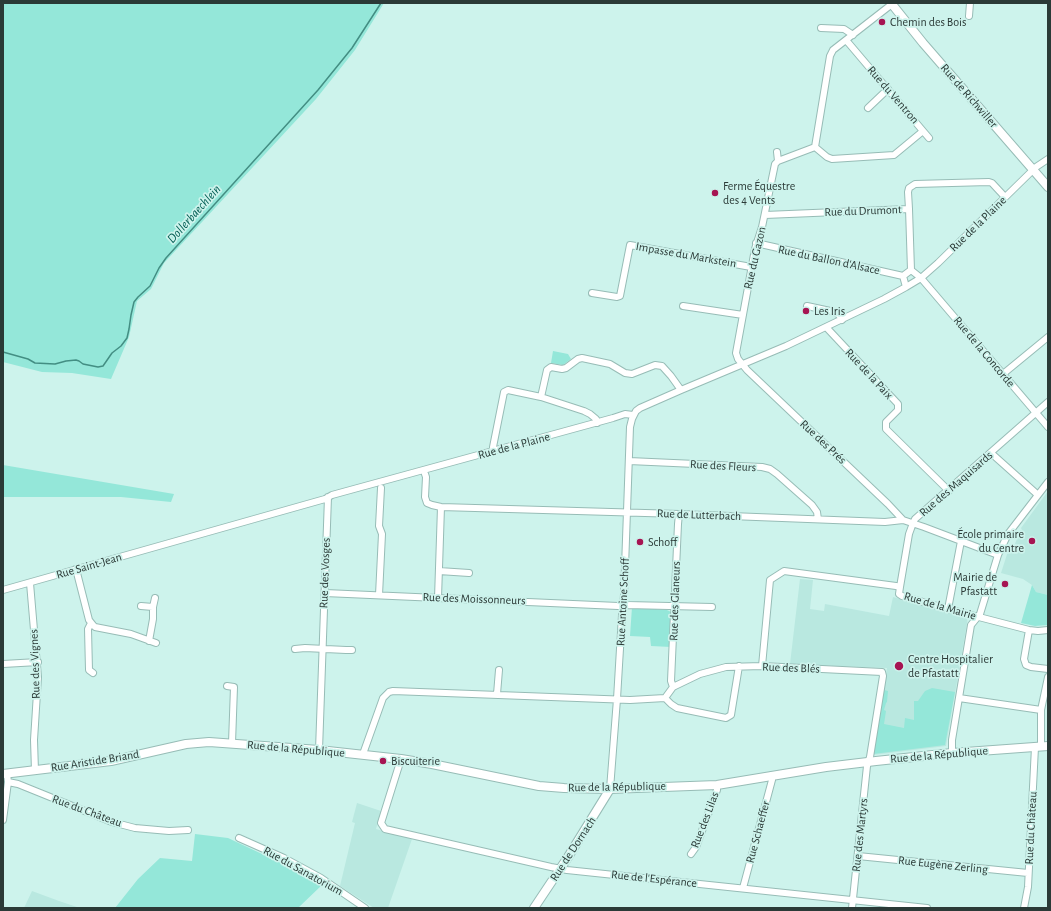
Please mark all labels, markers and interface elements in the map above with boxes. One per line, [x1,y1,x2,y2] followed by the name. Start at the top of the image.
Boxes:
[890,15,966,29] place label: Chemin des Bois
[877,17,887,27] marker: Chemin des Bois
[937,61,1001,131] street label: Rue de Richwiller
[864,63,922,127] street label: Rue du Ventron
[723,179,795,207] place label: Ferme Équestre des 4 Vents
[164,182,224,246] water label: Dollerbaechlein
[710,188,720,198] marker: Ferme Équestre des 4 Vents
[947,193,1009,255] street label: Rue de la Plaine
[824,202,902,220] street label: Rue du Drumont
[741,225,769,291] street label: Rue du Gazon
[635,239,737,271] street label: Impasse du Markstein
[777,242,881,278] street label: Rue du Ballon d'Alsace
[814,304,845,318] place label: Les Iris
[801,306,811,316] marker: Les Iris
[950,314,1018,390] street label: Rue de la Concorde
[842,346,896,402] street label: Rue de la Paix
[797,417,849,467] street label: Rue des Prés
[477,430,551,462] street label: Rue de la Plaine
[916,448,996,520] street label: Rue des Maquisards
[690,457,756,475] street label: Rue des Fleurs
[657,506,741,524] street label: Rue de Lutterbach
[957,527,1024,555] place label: École primaire du Centre
[648,535,677,549] place label: Schoff
[1027,536,1037,546] marker: École primaire du Centre
[317,537,333,609] street label: Rue des Vosges
[635,537,645,547] marker: Schoff
[54,550,124,582] street label: Rue Saint-Jean
[613,557,633,647] street label: Rue Antoine Schoff
[666,561,684,641] street label: Rue des Glaneurs
[953,570,997,598] place label: Mairie de Pfastatt
[1000,579,1010,589] marker: Mairie de Pfastatt
[902,589,978,623] street label: Rue de la Mairie
[422,590,526,608] street label: Rue des Moissonneurs
[27,629,43,699] street label: Rue des Vignes
[908,652,993,680] place label: Centre Hospitalier de Pfastatt
[762,660,820,676] street label: Rue des Blés
[893,660,905,672] marker: Centre Hospitalier de Pfastatt
[247,738,345,760] street label: Rue de la République
[890,744,988,766] street label: Rue de la République
[50,747,140,775] street label: Rue Aristide Briand
[391,754,440,768] place label: Biscuiterie
[378,756,388,766] marker: Biscuiterie
[568,779,666,795] street label: Rue de la République
[688,790,722,850] street label: Rue des Lilas
[1022,791,1040,865] street label: Rue du Château
[50,792,124,830] street label: Rue du Château
[849,797,871,873] street label: Rue des Martyrs
[743,799,773,865] street label: Rue Schaeffer
[547,814,599,884] street label: Rue de Dornach
[261,843,345,899] street label: Rue du Sanatorium
[897,853,989,877] street label: Rue Eugène Zerling
[610,867,698,891] street label: Rue de l'Espérance

